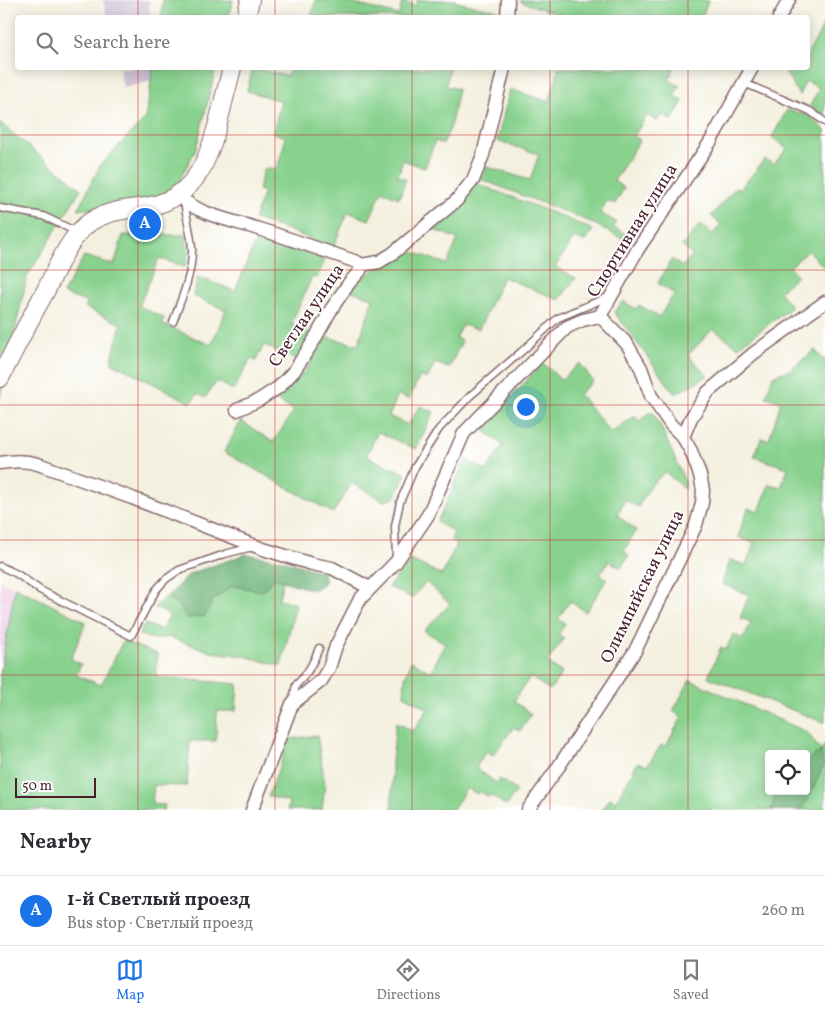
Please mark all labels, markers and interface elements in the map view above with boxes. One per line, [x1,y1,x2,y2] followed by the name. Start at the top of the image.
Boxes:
[15,15,810,70] search box
[33,29,61,57] icon: search
[73,30,170,56] text: Search here
[582,159,684,303] street label: Спортивная улица
[129,205,161,243] pin: A
[263,259,351,373] street label: Светлая улица
[513,394,539,420] your location
[595,506,691,668] street label: Олимпийская улица
[765,750,810,795] map controls
[765,750,810,795] button: locate
[15,775,96,798] scale bar
[22,777,52,796] text: 50 m
[20,828,91,857] text: Nearby
[67,887,250,913] text: 1-й Светлый проезд
[30,900,42,922] text: A
[761,900,805,922] text: 260 m
[67,913,253,935] text: Bus stop · Светлый проезд
[116,956,144,1005] tab: Map
[376,956,441,1005] tab: Directions
[673,956,709,1005] tab: Saved

